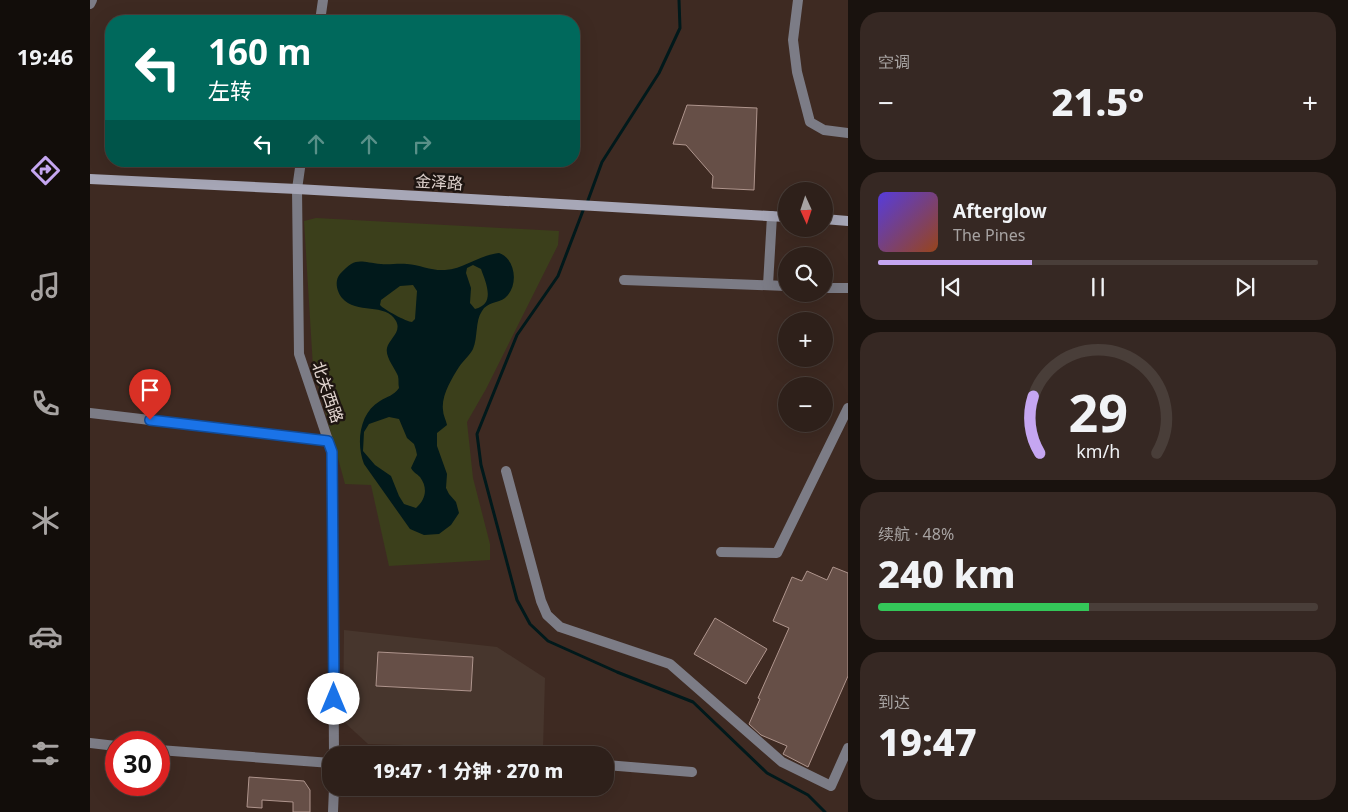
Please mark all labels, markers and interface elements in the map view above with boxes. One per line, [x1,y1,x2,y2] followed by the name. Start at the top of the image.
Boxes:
[208,28,311,75] text: 160 m
[125,35,190,100] icon: left
[17,41,73,71] text: 19:46
[878,51,910,73] text: 空调
[208,75,252,105] text: 左转
[1052,75,1144,127] text: 21.5°
[878,83,894,121] text: −
[1302,83,1318,121] text: +
[249,130,277,158] icon: left
[302,130,330,158] icon: ahead
[355,130,383,158] icon: ahead
[408,130,436,158] icon: right
[28,153,63,188] icon: directions
[414,170,464,194] street label: 金泽路
[778,182,832,238] north arrow
[778,182,833,432] map controls
[953,198,1047,224] text: Afterglow
[953,224,1025,246] text: The Pines
[778,247,833,302] button: search
[28,269,63,304] icon: music
[937,273,965,301] icon: previous
[1084,273,1112,301] icon: pause
[1231,273,1259,301] icon: next
[778,312,833,367] button: +
[307,358,349,426] street label: 北关西路
[129,369,171,420] pin
[136,376,164,404] icon: arrive
[1068,376,1128,447] text: 29
[778,377,833,432] button: −
[28,386,63,421] icon: phone
[1076,439,1120,463] text: km/h
[28,503,63,538] icon: climate
[878,523,954,545] text: 续航 · 48%
[878,547,1016,599] text: 240 km
[28,619,63,654] icon: car
[307,672,359,724] position arrow
[878,691,910,713] text: 到达
[878,715,977,767] text: 19:47
[105,731,170,796] speed limit sign: 30
[28,736,63,771] icon: filters
[373,758,563,784] text: 19:47 · 1 分钟 · 270 m

